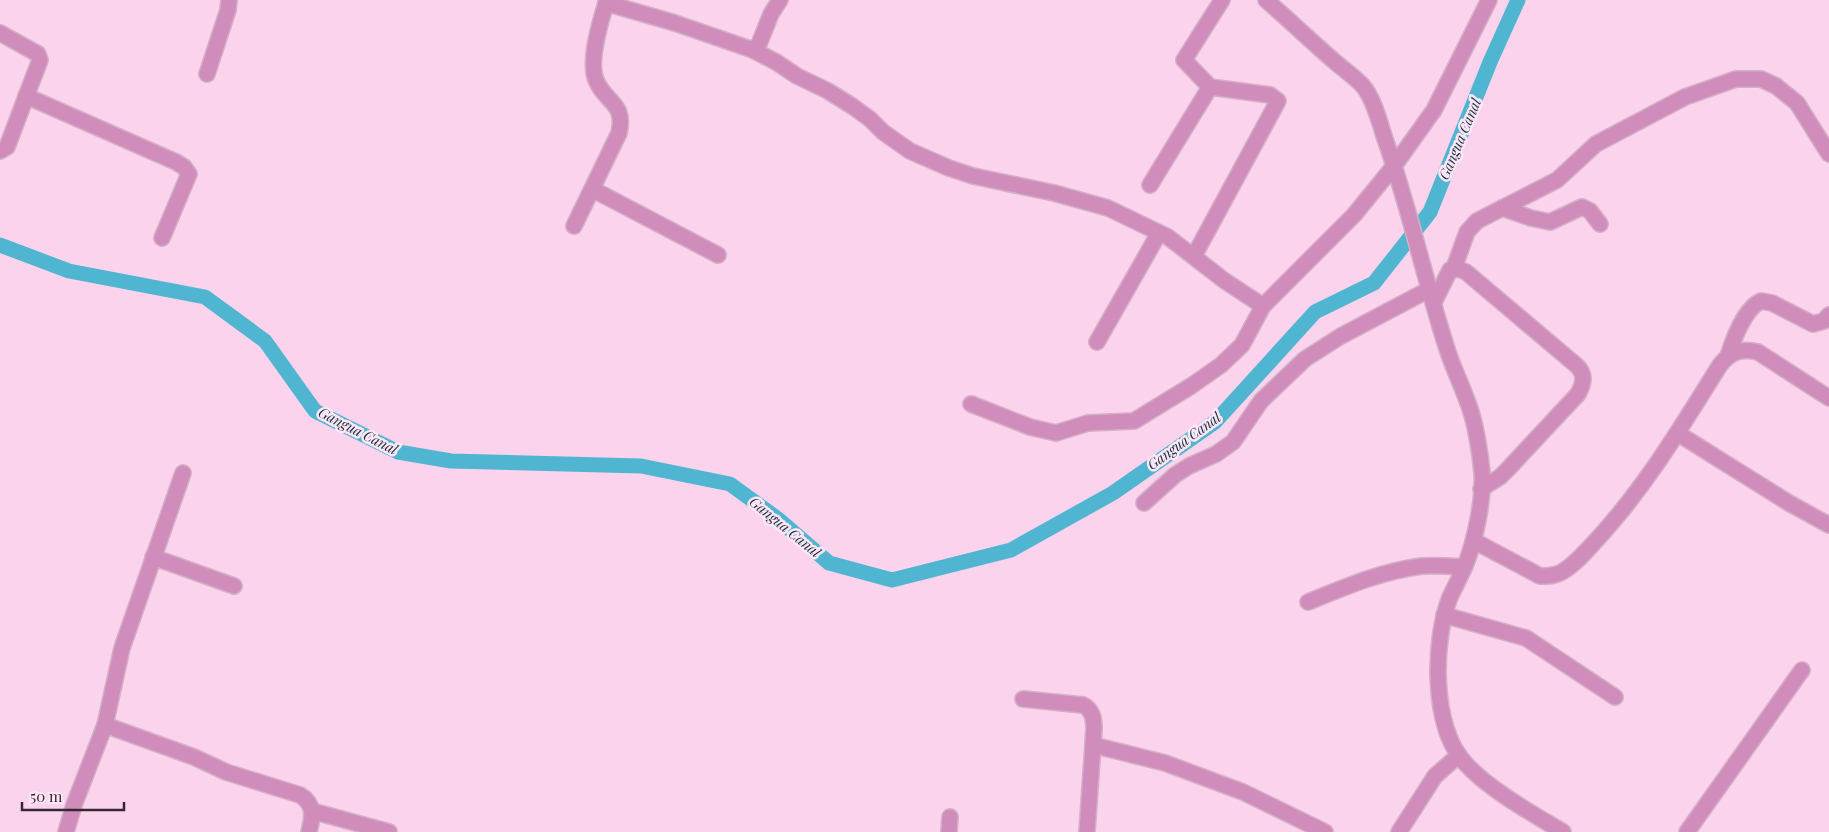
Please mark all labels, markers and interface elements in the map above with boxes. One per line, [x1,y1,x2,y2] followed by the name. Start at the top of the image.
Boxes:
[1434,94,1486,182] water label: Gangua Canal
[315,402,402,459] water label: Gangua Canal
[1143,407,1225,474] water label: Gangua Canal
[746,492,826,562] water label: Gangua Canal
[22,780,125,812] scale bar
[30,786,63,806] text: 50 m

